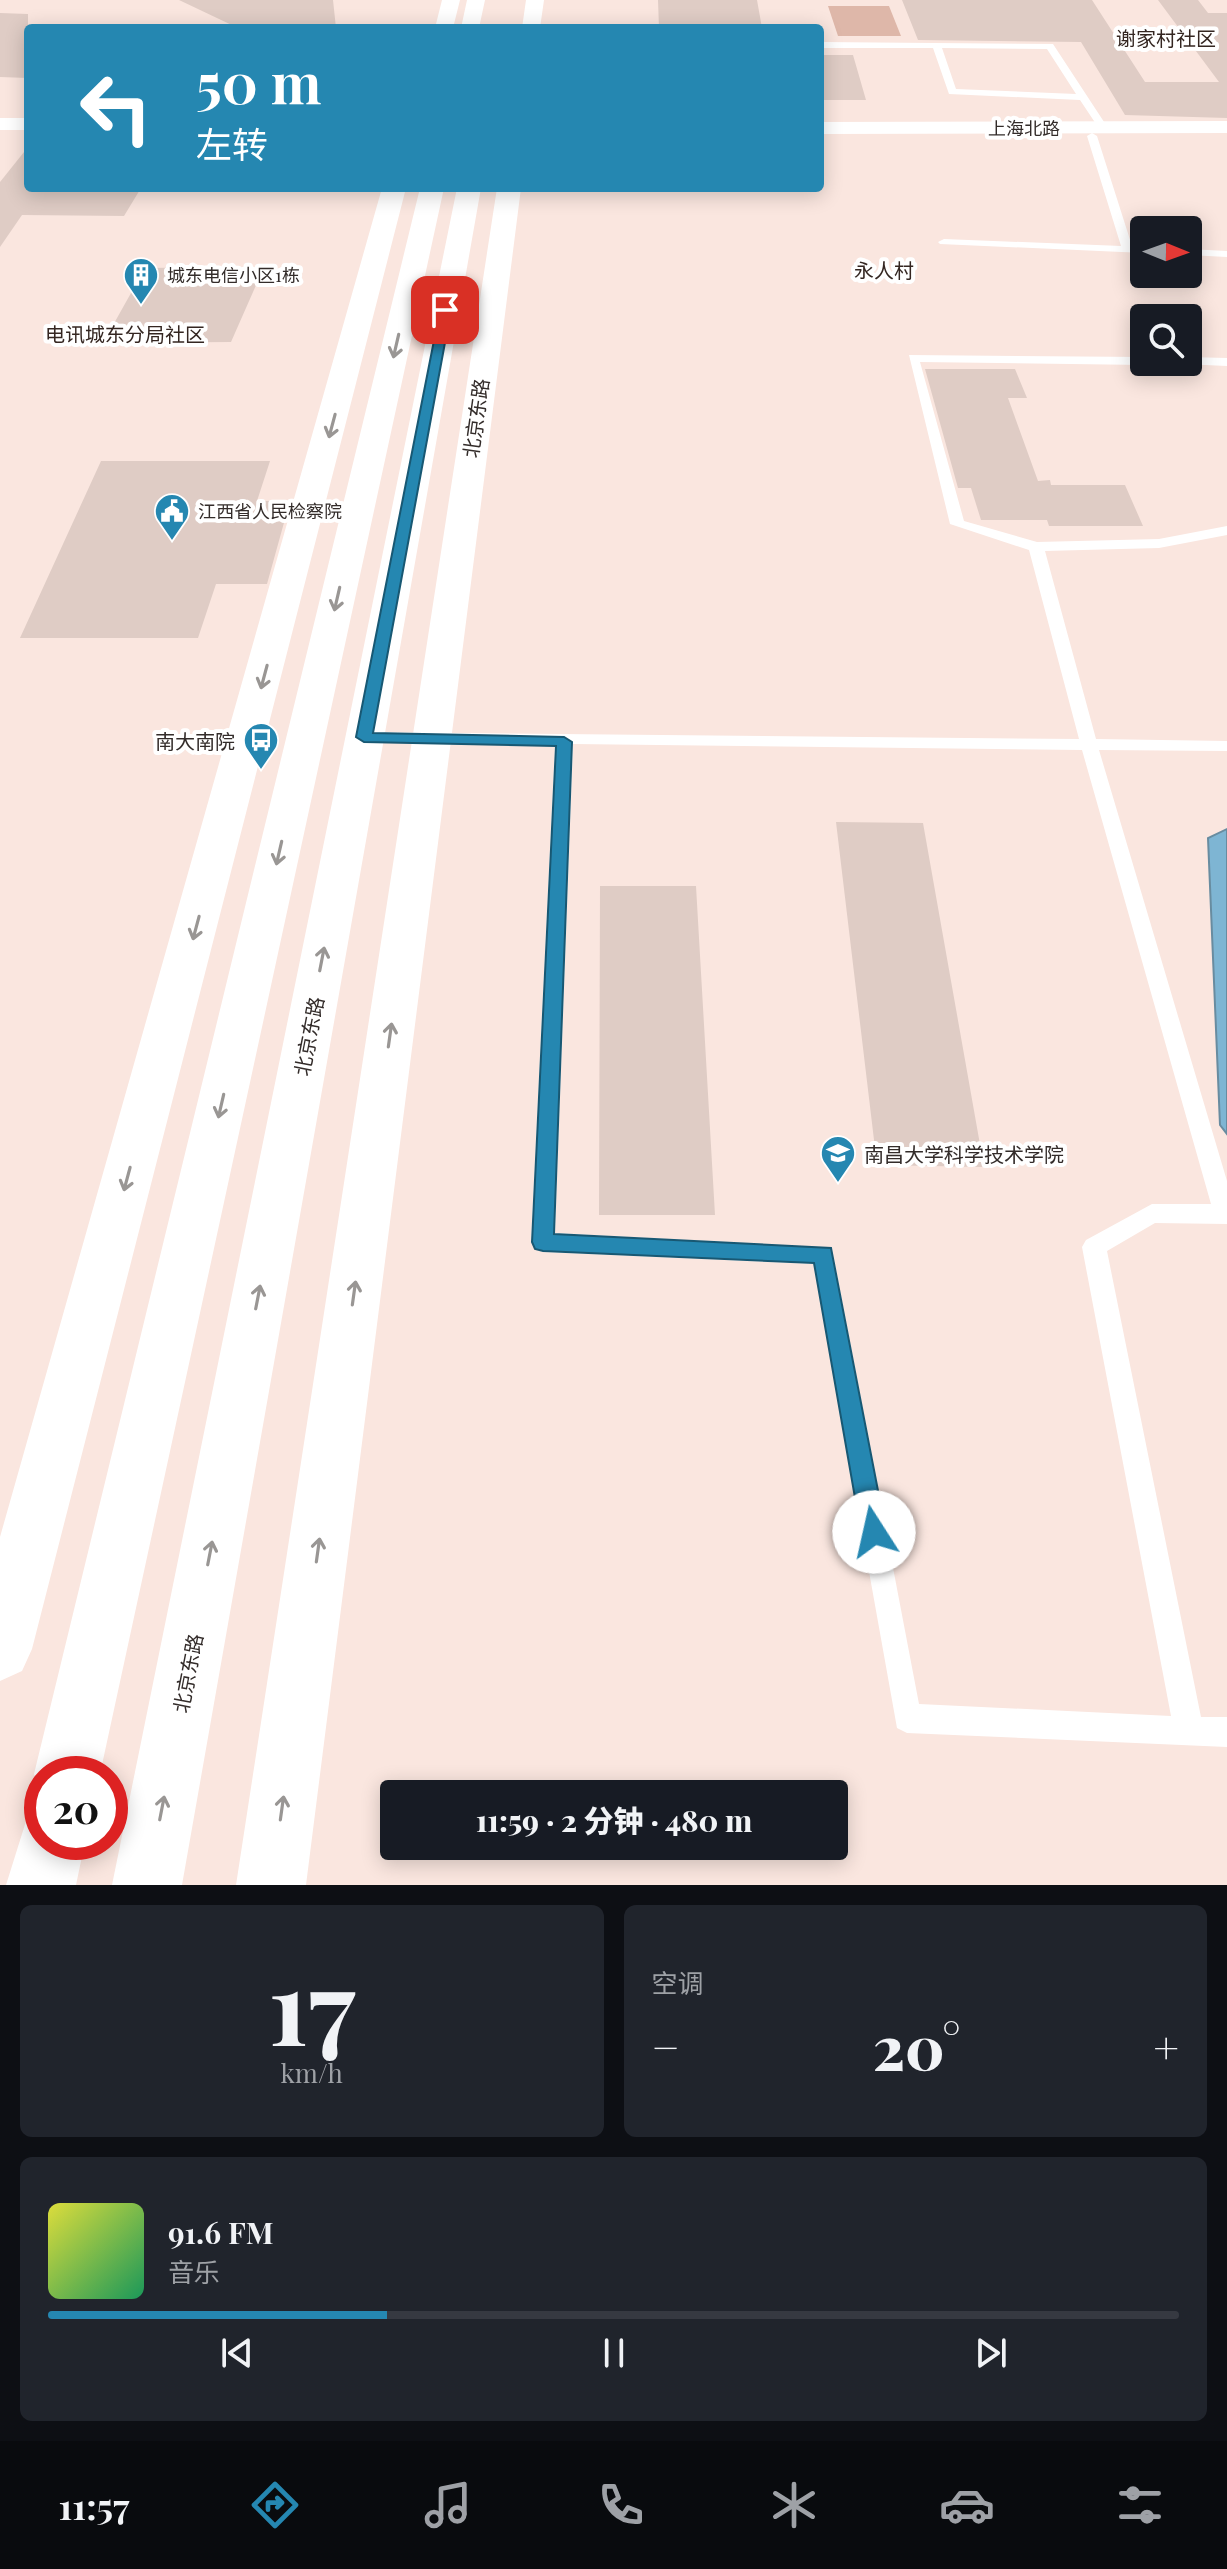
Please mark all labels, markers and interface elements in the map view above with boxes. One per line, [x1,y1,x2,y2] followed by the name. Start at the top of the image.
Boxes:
[1116,24,1216,51] district label: 谢家村社区
[196,44,322,119] text: 50 m
[64,56,168,160] icon: left
[988,116,1060,140] street label: 上海北路
[196,119,268,167] text: 左转
[1130,216,1202,288] north arrow
[1130,216,1202,376] map controls
[122,256,160,306] building icon: 城东电信小区1栋
[854,256,914,283] district label: 永人村
[167,263,300,287] place label: 城东电信小区1栋
[411,276,479,344] pin
[423,288,467,332] icon: arrive
[1130,304,1202,376] button: search
[45,320,205,347] district label: 电讯城东分局社区
[388,333,403,358] one-way arrow
[456,377,494,459] street label: 北京东路
[323,412,338,438] one-way arrow
[153,492,191,542] public building icon: 江西省人民检察院
[198,499,342,523] place label: 江西省人民检察院
[329,586,344,612] one-way arrow
[255,663,270,689] one-way arrow
[242,721,280,771] bus stop icon: 南大南院
[155,727,235,754] place label: 南大南院
[271,839,286,865] one-way arrow
[187,914,202,940] one-way arrow
[316,947,331,973] one-way arrow
[287,994,329,1078] street label: 北京东路
[382,1022,397,1049] one-way arrow
[213,1093,228,1118] one-way arrow
[819,1134,857,1184] school or university icon: 南昌大学科学技术学院
[864,1140,1064,1167] place label: 南昌大学科学技术学院
[119,1165,134,1191] one-way arrow
[347,1281,362,1306] one-way arrow
[252,1285,267,1311] one-way arrow
[832,1490,916,1574] position arrow
[311,1538,326,1563] one-way arrow
[203,1541,218,1566] one-way arrow
[166,1631,208,1715] street label: 北京东路
[24,1756,128,1860] speed limit sign: 20
[155,1796,170,1822] one-way arrow
[275,1796,290,1821] one-way arrow
[476,1800,752,1840] text: 11:59 · 2 分钟 · 480 m
[268,1933,355,2072] text: 17
[652,1965,704,2000] text: 空调
[873,2005,960,2085] text: 20°
[652,2016,680,2075] text: −
[1153,2016,1179,2075] text: +
[281,2055,343,2090] text: km/h
[168,2212,274,2252] text: 91.6 FM
[168,2254,220,2289] text: 音乐
[215,2331,259,2375] icon: previous
[592,2331,636,2375] icon: pause
[969,2331,1013,2375] icon: next
[247,2477,303,2533] icon: directions
[420,2477,476,2533] icon: music
[593,2477,649,2533] icon: phone
[766,2477,822,2533] icon: climate
[939,2477,995,2533] icon: car
[1112,2477,1168,2533] icon: filters
[59,2481,129,2529] text: 11:57

